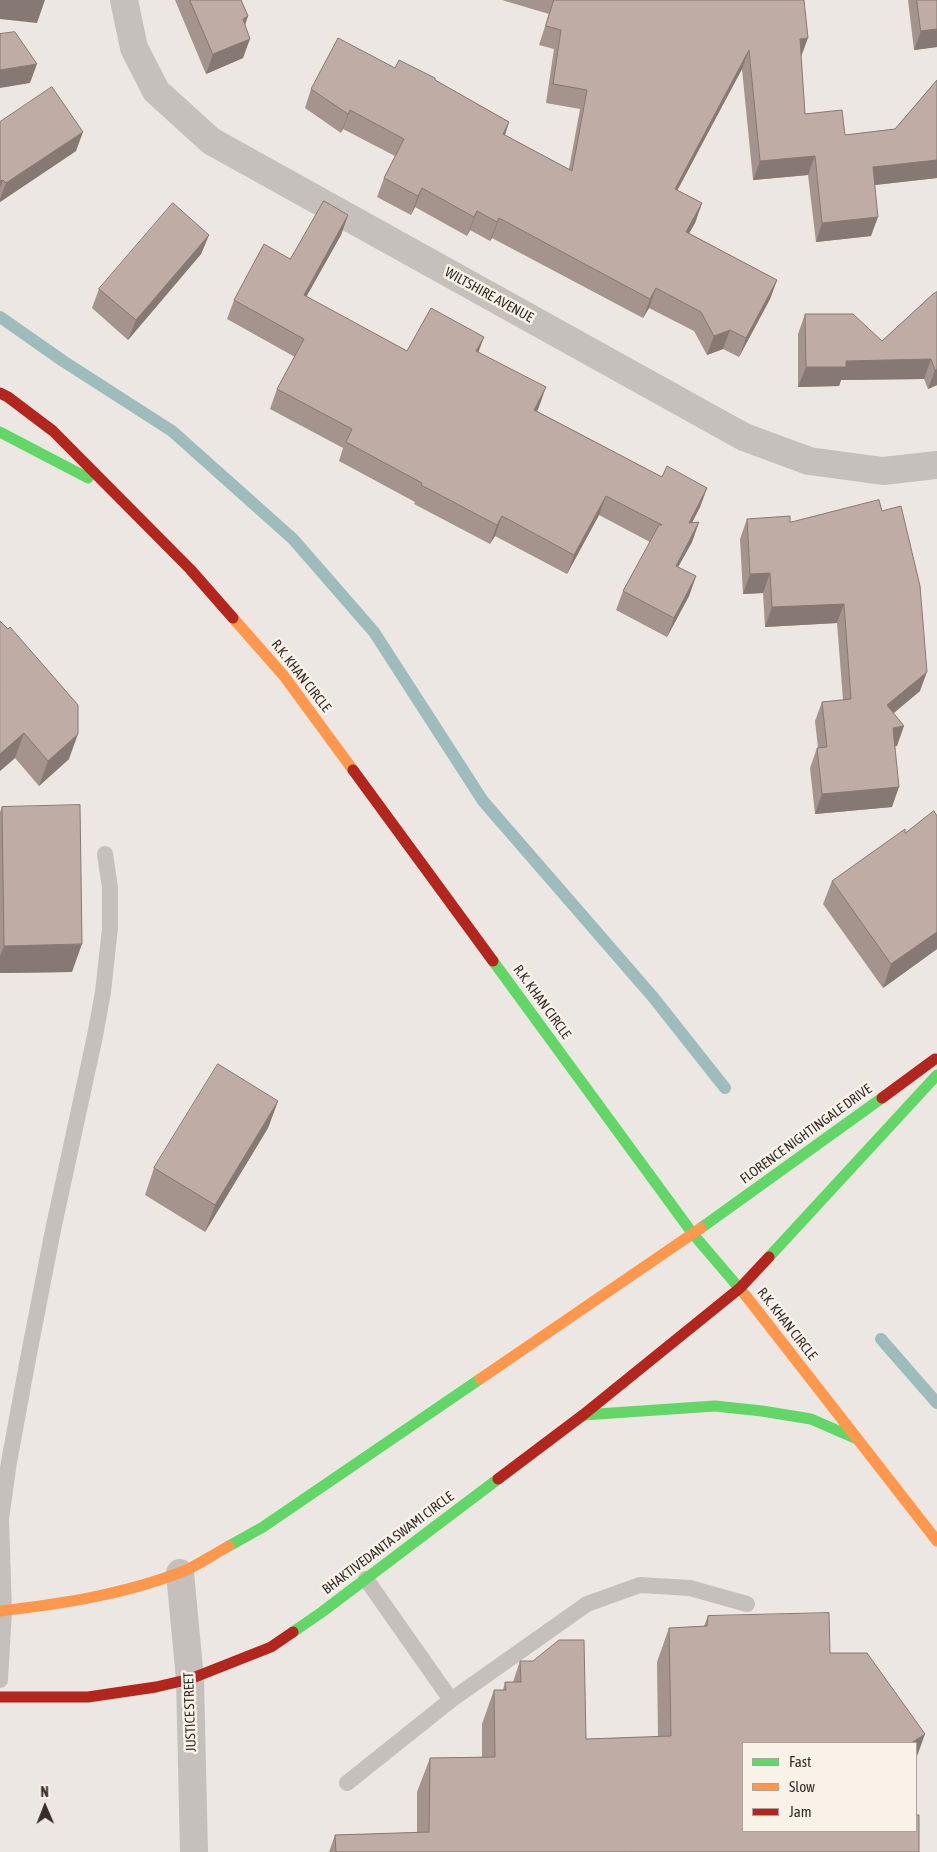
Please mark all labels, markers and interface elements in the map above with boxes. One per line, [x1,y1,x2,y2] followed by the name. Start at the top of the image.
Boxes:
[442,264,536,326] street label: WILTSHIRE AVENUE
[268,636,334,716] street label: R.K. KHAN CIRCLE
[510,962,574,1042] street label: R.K. KHAN CIRCLE
[737,1081,875,1187] street label: FLORENCE NIGHTINGALE DRIVE
[754,1284,820,1364] street label: R.K. KHAN CIRCLE
[319,1488,457,1598] street label: BHAKTIVEDANTA SWAMI CIRCLE
[180,1672,200,1752] street label: JUSTICE STREET
[742,1742,917,1832] legend
[789,1753,811,1770] text: Fast
[789,1778,815,1795] text: Slow
[20,1782,70,1832] north arrow
[40,1784,49,1800] text: N
[789,1803,812,1820] text: Jam

